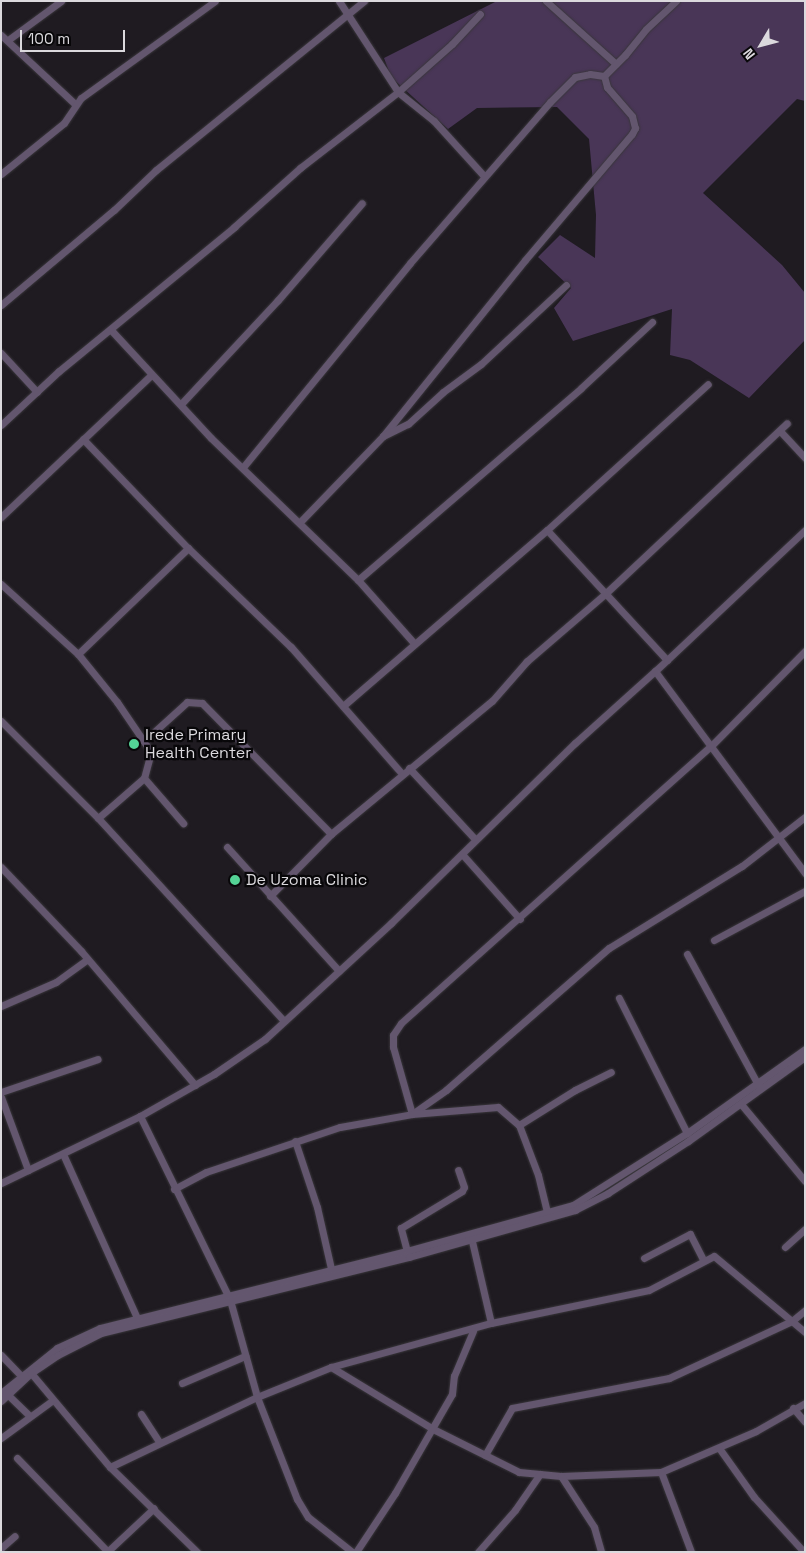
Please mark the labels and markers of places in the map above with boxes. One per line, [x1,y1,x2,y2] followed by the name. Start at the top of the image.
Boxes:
[145,725,251,763] place label: Irede Primary Health Center
[127,737,141,751] marker: Irede Primary Health Center
[246,870,367,890] place label: De Uzoma Clinic
[228,873,242,887] marker: De Uzoma Clinic

